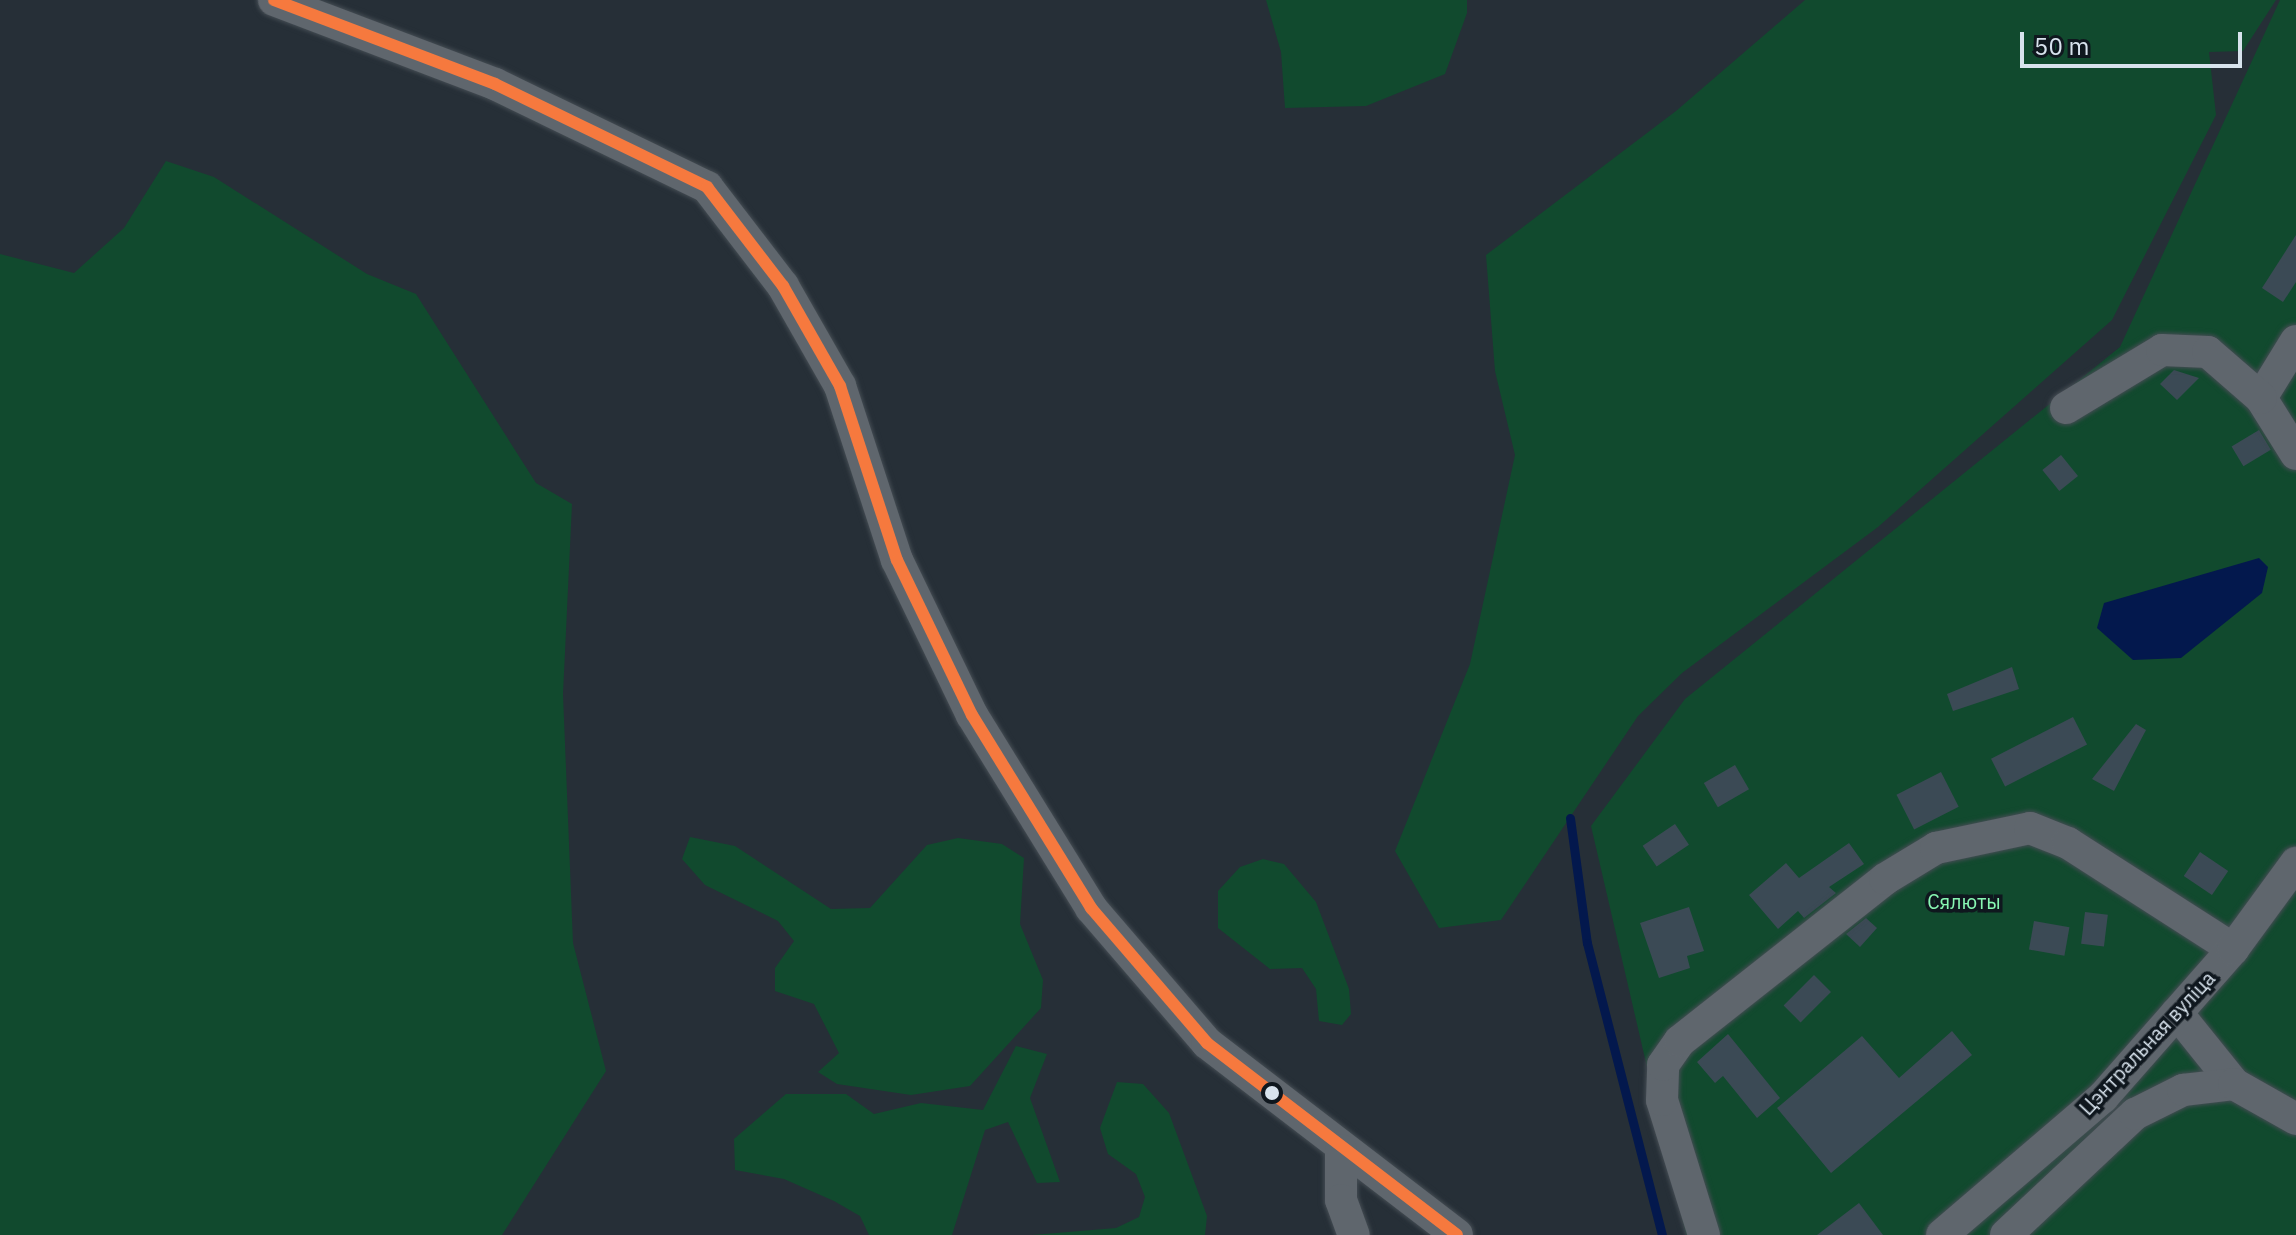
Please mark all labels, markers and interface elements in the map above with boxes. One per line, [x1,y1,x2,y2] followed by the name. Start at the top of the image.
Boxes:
[2024,16,2246,66] scale bar
[2034,30,2089,62] text: 50 m
[1927,889,2001,913] park label: Сялюты
[2074,966,2220,1120] street label: Цэнтральная вуліца
[1264,1085,1280,1101] unlabelled marker

